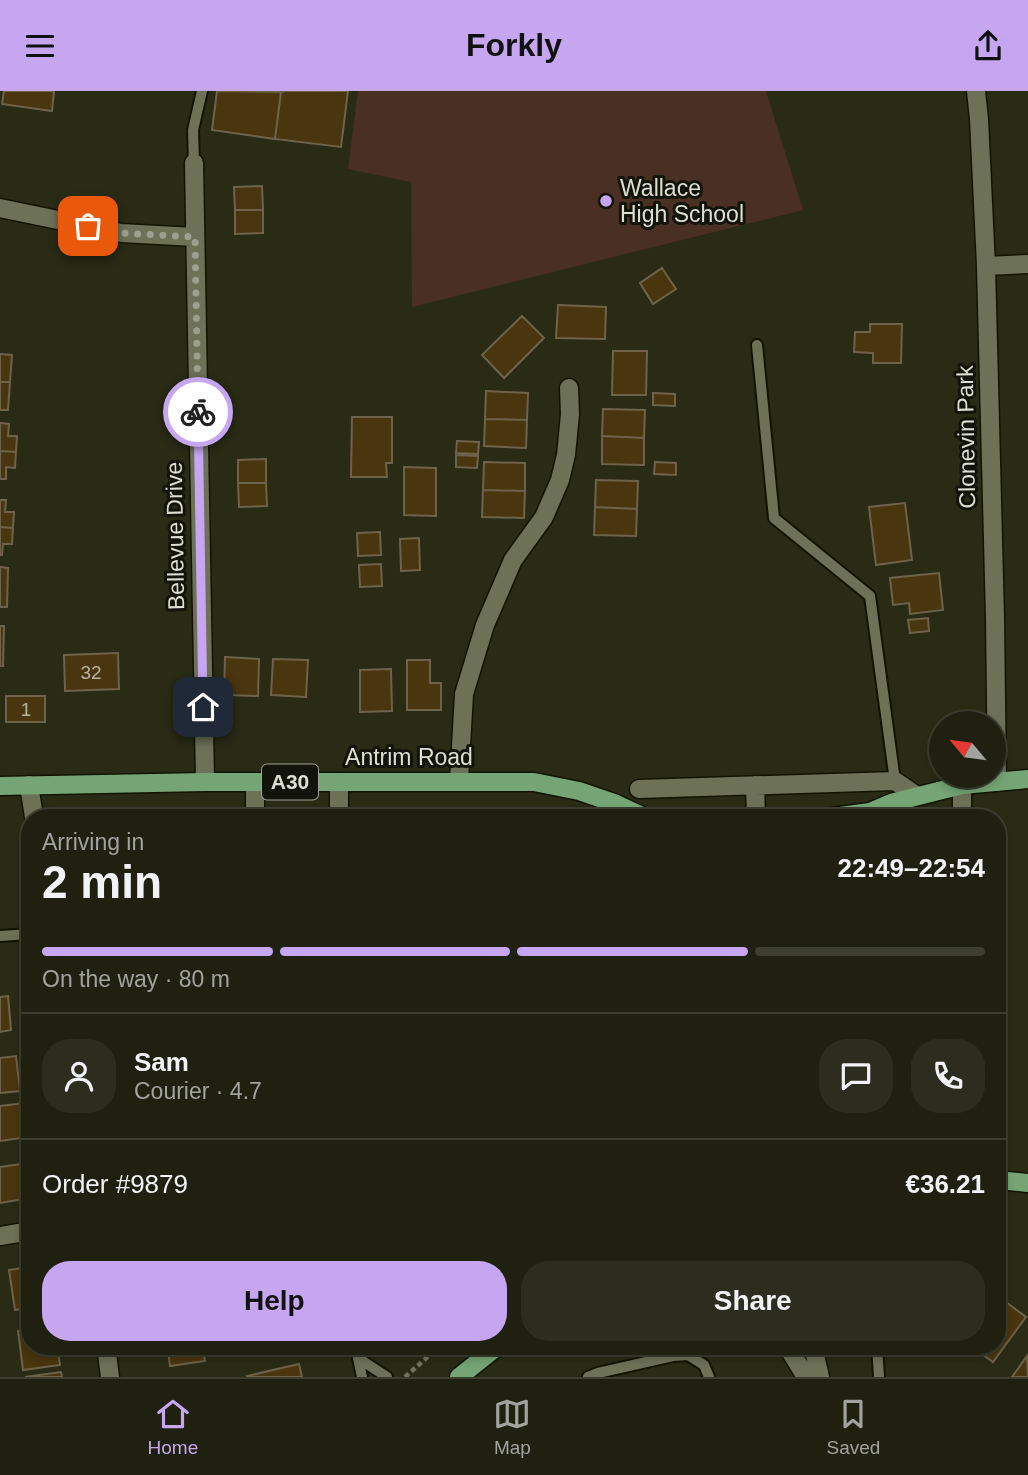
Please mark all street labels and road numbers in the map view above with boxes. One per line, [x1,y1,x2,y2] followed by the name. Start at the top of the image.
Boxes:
[952,365,980,509] street label: Clonevin Park
[161,462,189,610] street label: Bellevue Drive
[345,744,473,770] street label: Antrim Road
[262,765,318,799] road number: A30

